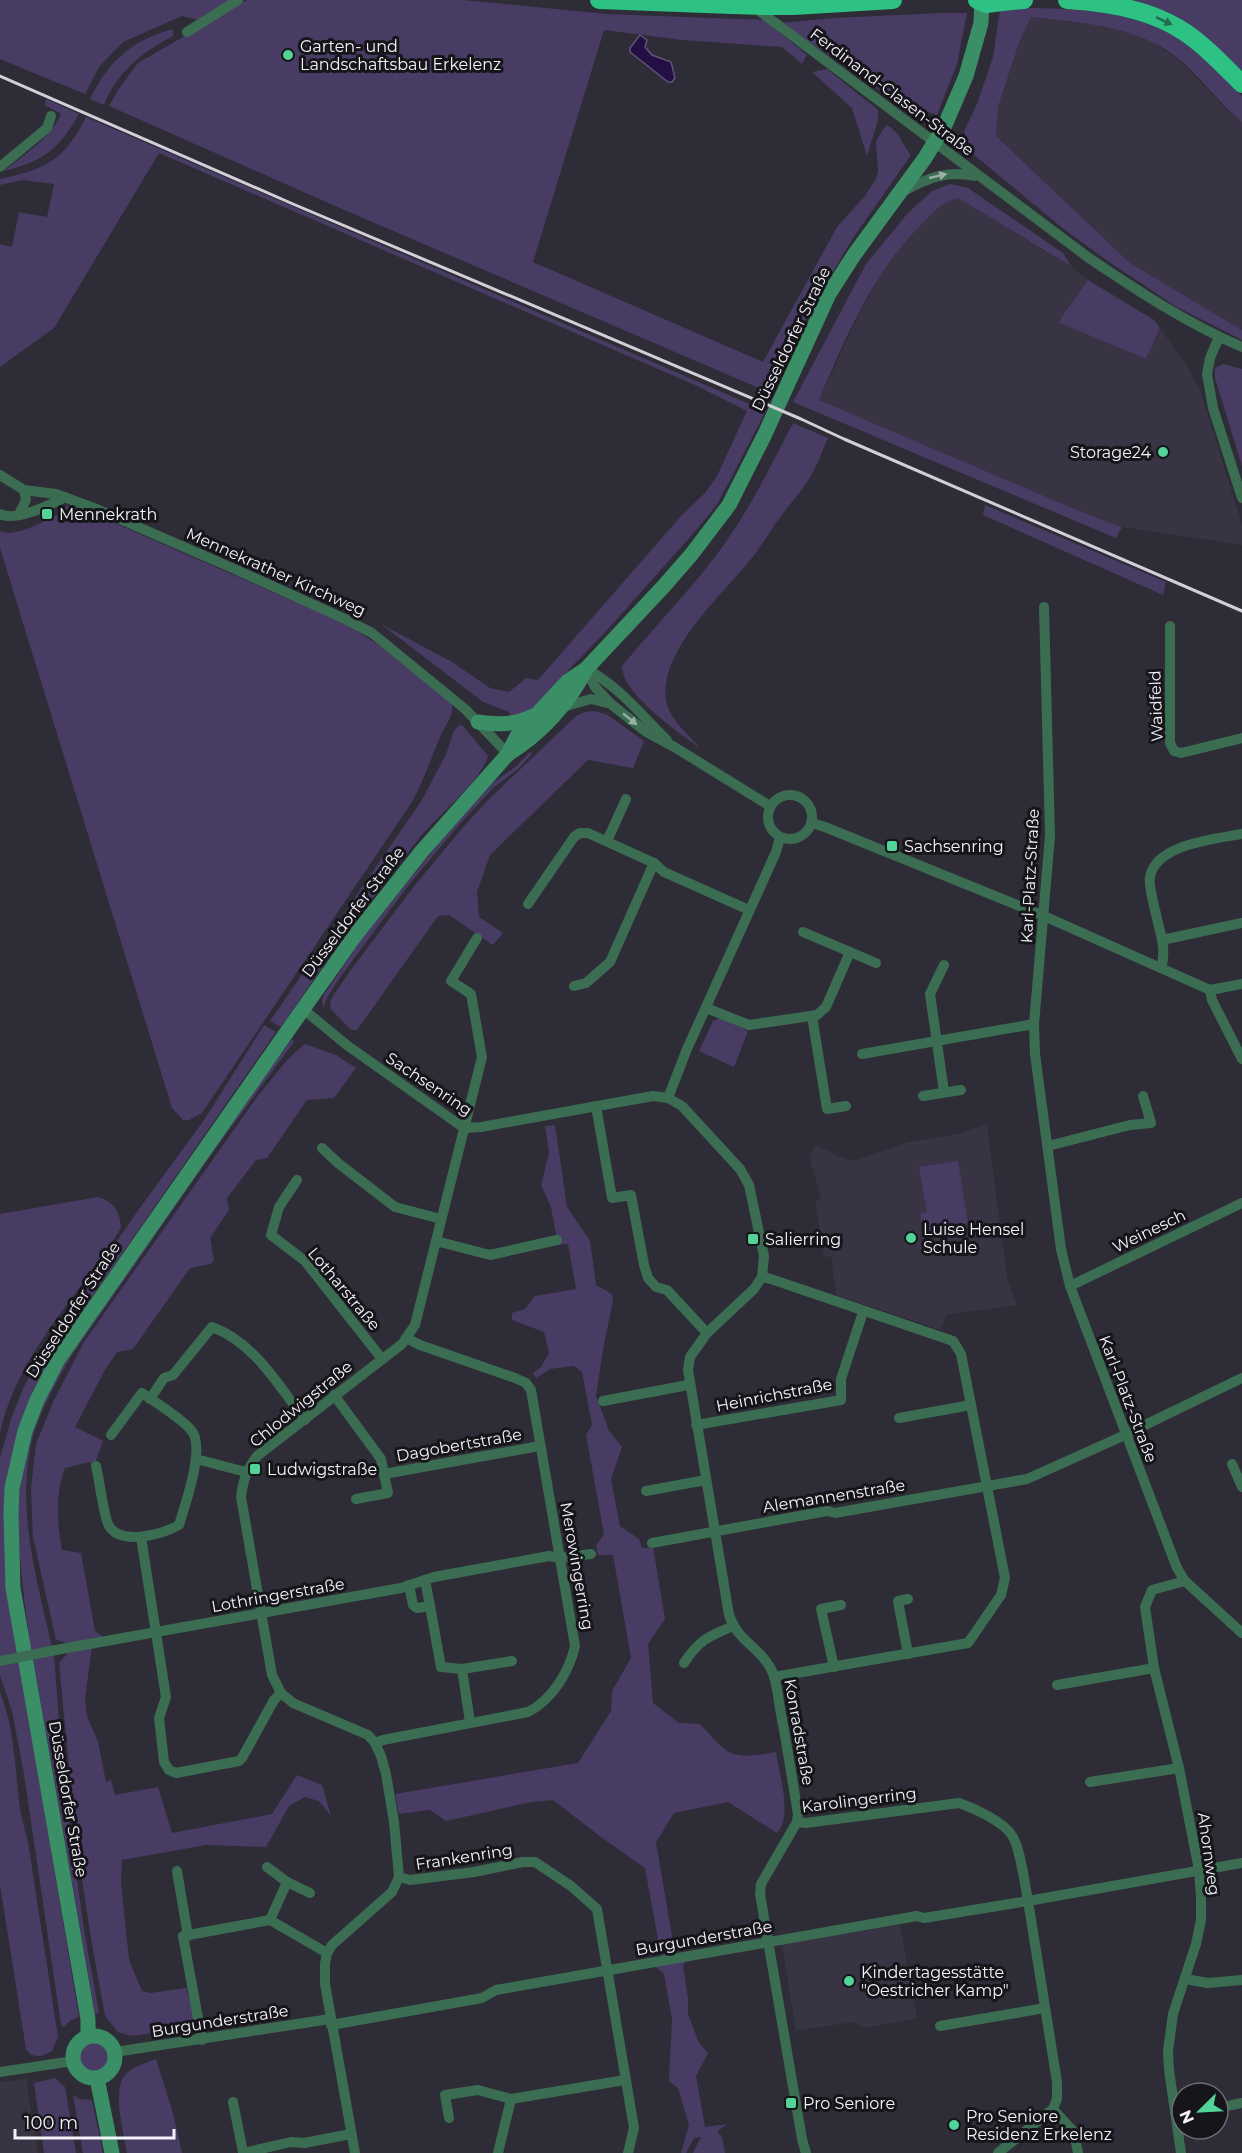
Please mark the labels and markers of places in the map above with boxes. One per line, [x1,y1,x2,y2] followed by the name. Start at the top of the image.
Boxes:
[300,37,501,74] place label: Garten- und Landschaftsbau Erkelenz
[281,48,295,62] marker: Garten- und Landschaftsbau Erkelenz
[1070,443,1151,462] place label: Storage24
[1156,445,1170,459] marker: Storage24
[59,505,157,524] place label: Mennekrath
[40,507,54,521] marker: Mennekrath
[904,837,1004,856] place label: Sachsenring
[885,839,899,853] marker: Sachsenring
[923,1220,1024,1257] place label: Luise Hensel Schule
[765,1230,841,1249] place label: Salierring
[904,1231,918,1245] marker: Luise Hensel Schule
[746,1232,760,1246] marker: Salierring
[267,1460,377,1479] place label: Ludwigstraße
[248,1462,262,1476] marker: Ludwigstraße
[861,1963,1009,2000] place label: Kindertagesstätte "Oestricher Kamp"
[842,1974,856,1988] marker: Kindertagesstätte "Oestricher Kamp"
[803,2094,895,2113] place label: Pro Seniore
[784,2096,798,2110] marker: Pro Seniore
[966,2107,1112,2144] place label: Pro Seniore Residenz Erkelenz
[947,2118,961,2132] marker: Pro Seniore Residenz Erkelenz

